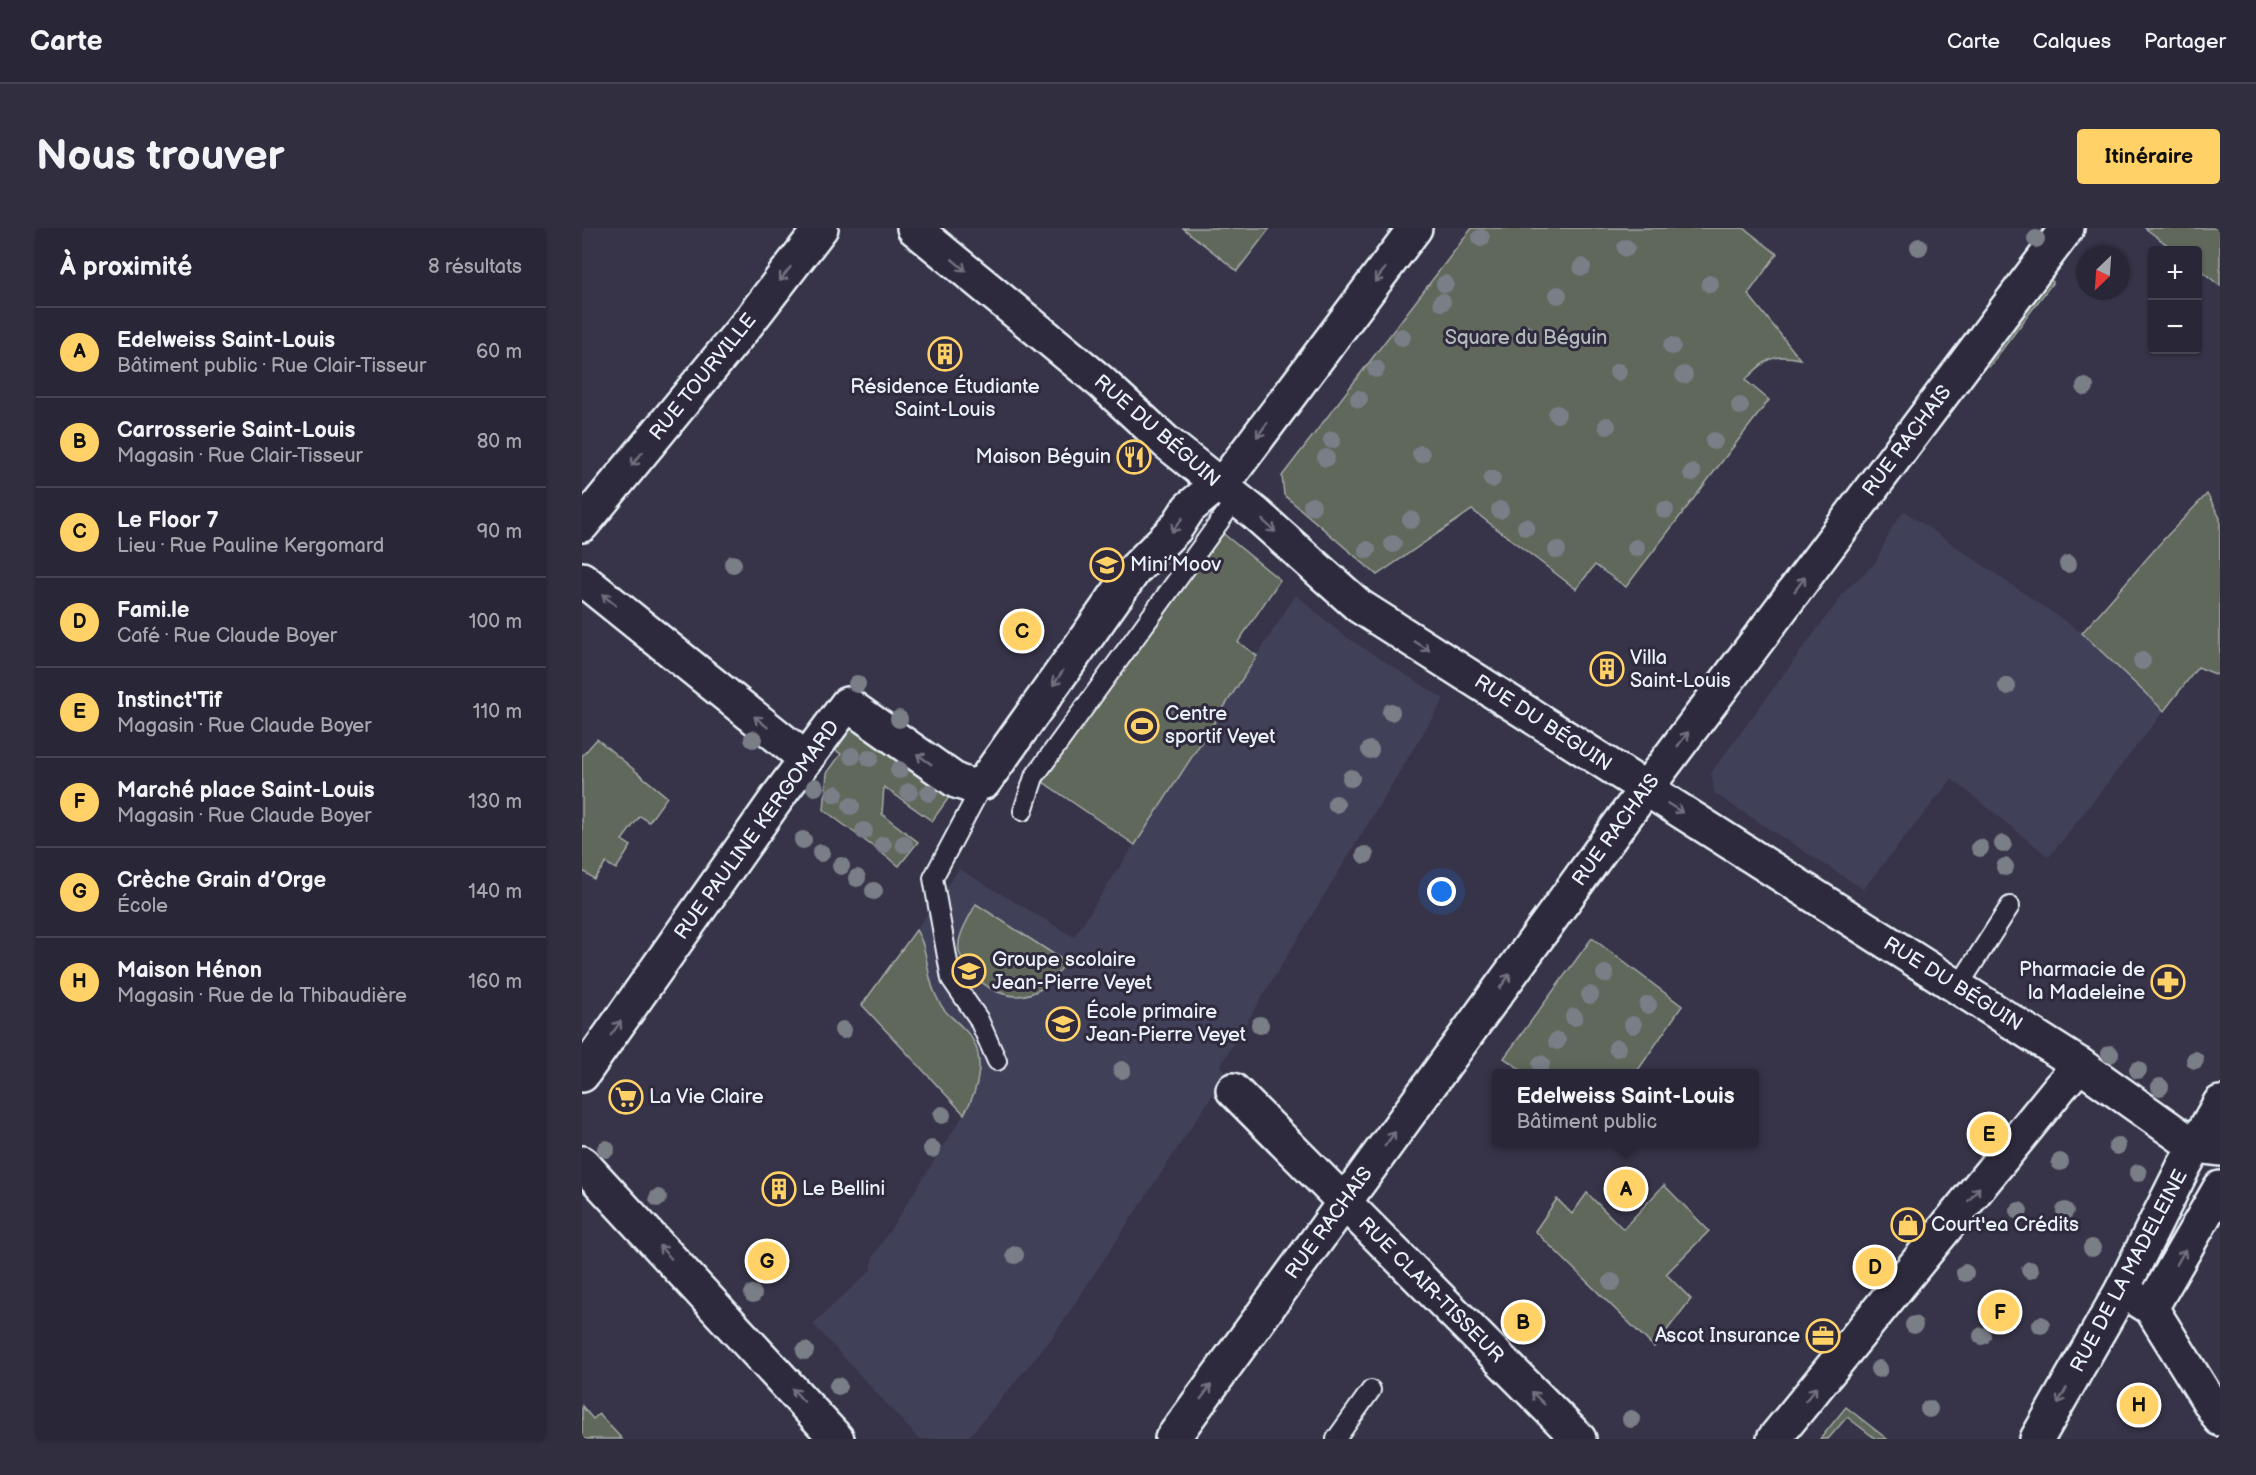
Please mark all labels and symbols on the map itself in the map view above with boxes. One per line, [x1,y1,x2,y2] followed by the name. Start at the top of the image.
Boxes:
[2076,246,2130,300] north arrow
[951,259,967,272] one-way arrow
[779,266,792,282] one-way arrow
[1374,267,1387,283] one-way arrow
[645,309,761,445] street label: RUE TOURVILLE
[1445,326,1607,350] park label: Square du Béguin
[927,336,963,372] building icon: Résidence Étudiante Saint-Louis
[1089,369,1226,492] street label: RUE DU BÉGUIN
[850,374,1040,422] place label: Résidence Étudiante Saint-Louis
[1857,381,1957,501] street label: RUE RACHAIS
[1256,422,1269,438] one-way arrow
[1116,439,1152,475] restaurant icon: Maison Béguin
[975,445,1111,469] place label: Maison Béguin
[630,450,643,466] one-way arrow
[1171,517,1184,533] one-way arrow
[1262,519,1277,533] one-way arrow
[1089,547,1125,583] school or university icon: Mini’Moov
[1130,553,1221,577] place label: Mini’Moov
[1794,576,1806,592] one-way arrow
[601,594,617,607] one-way arrow
[1002,608,1042,654] pin: C
[1413,641,1430,653] one-way arrow
[1630,646,1731,693] place label: Villa Saint-Louis
[1589,651,1625,687] building icon: Villa Saint-Louis
[1470,669,1617,776] street label: RUE DU BÉGUIN
[1052,670,1064,686] one-way arrow
[1165,702,1275,749] place label: Centre sportif Veyet
[1124,708,1160,744] sports icon: Centre sportif Veyet
[669,716,845,944] street label: RUE PAULINE KERGOMARD
[753,716,769,729] one-way arrow
[1677,732,1689,748] one-way arrow
[917,752,933,765] one-way arrow
[1567,769,1665,891] street label: RUE RACHAIS
[1666,802,1683,814] one-way arrow
[1427,877,1456,906] your location
[1879,931,2027,1036] street label: RUE DU BÉGUIN
[992,948,1152,995] place label: Groupe scolaire Jean-Pierre Veyet
[951,953,987,989] school or university icon: Groupe scolaire Jean-Pierre Veyet
[2019,958,2145,1005] place label: Pharmacie de la Madeleine
[2150,964,2186,1000] pharmacy icon: Pharmacie de la Madeleine
[1499,974,1511,990] one-way arrow
[1086,999,1246,1047] place label: École primaire Jean-Pierre Veyet
[1045,1006,1081,1042] school or university icon: École primaire Jean-Pierre Veyet
[610,1020,622,1037] one-way arrow
[608,1079,644,1115] supermarket icon: La Vie Claire
[649,1085,764,1109] place label: La Vie Claire
[1970,1112,2008,1156] pin: E
[1384,1131,1397,1147] one-way arrow
[1280,1162,1378,1284] street label: RUE RACHAIS
[1606,1166,1646,1212] pin: A
[2065,1166,2193,1376] street label: RUE DE LA MADELEINE
[761,1171,797,1207] building icon: Le Bellini
[802,1177,885,1201] place label: Le Bellini
[1967,1186,1980,1202] one-way arrow
[1890,1207,1926,1243] shop icon: Court'ea Crédits
[1353,1212,1509,1368] street label: RUE CLAIR-TISSEUR
[1931,1213,2079,1237] place label: Court'ea Crédits
[748,1238,786,1284] pin: G
[1856,1244,1894,1290] pin: D
[658,1245,673,1260] one-way arrow
[2175,1249,2187,1266] one-way arrow
[1980,1290,2020,1334] pin: F
[1504,1300,1542,1344] pin: B
[1805,1318,1841,1354] office icon: Ascot Insurance
[1655,1324,1800,1348] place label: Ascot Insurance
[2120,1382,2158,1428] pin: H
[1200,1384,1213,1400] one-way arrow
[2056,1386,2067,1404] one-way arrow
[1804,1387,1818,1402] one-way arrow
[791,1388,805,1403] one-way arrow
[1531,1390,1545,1405] one-way arrow

